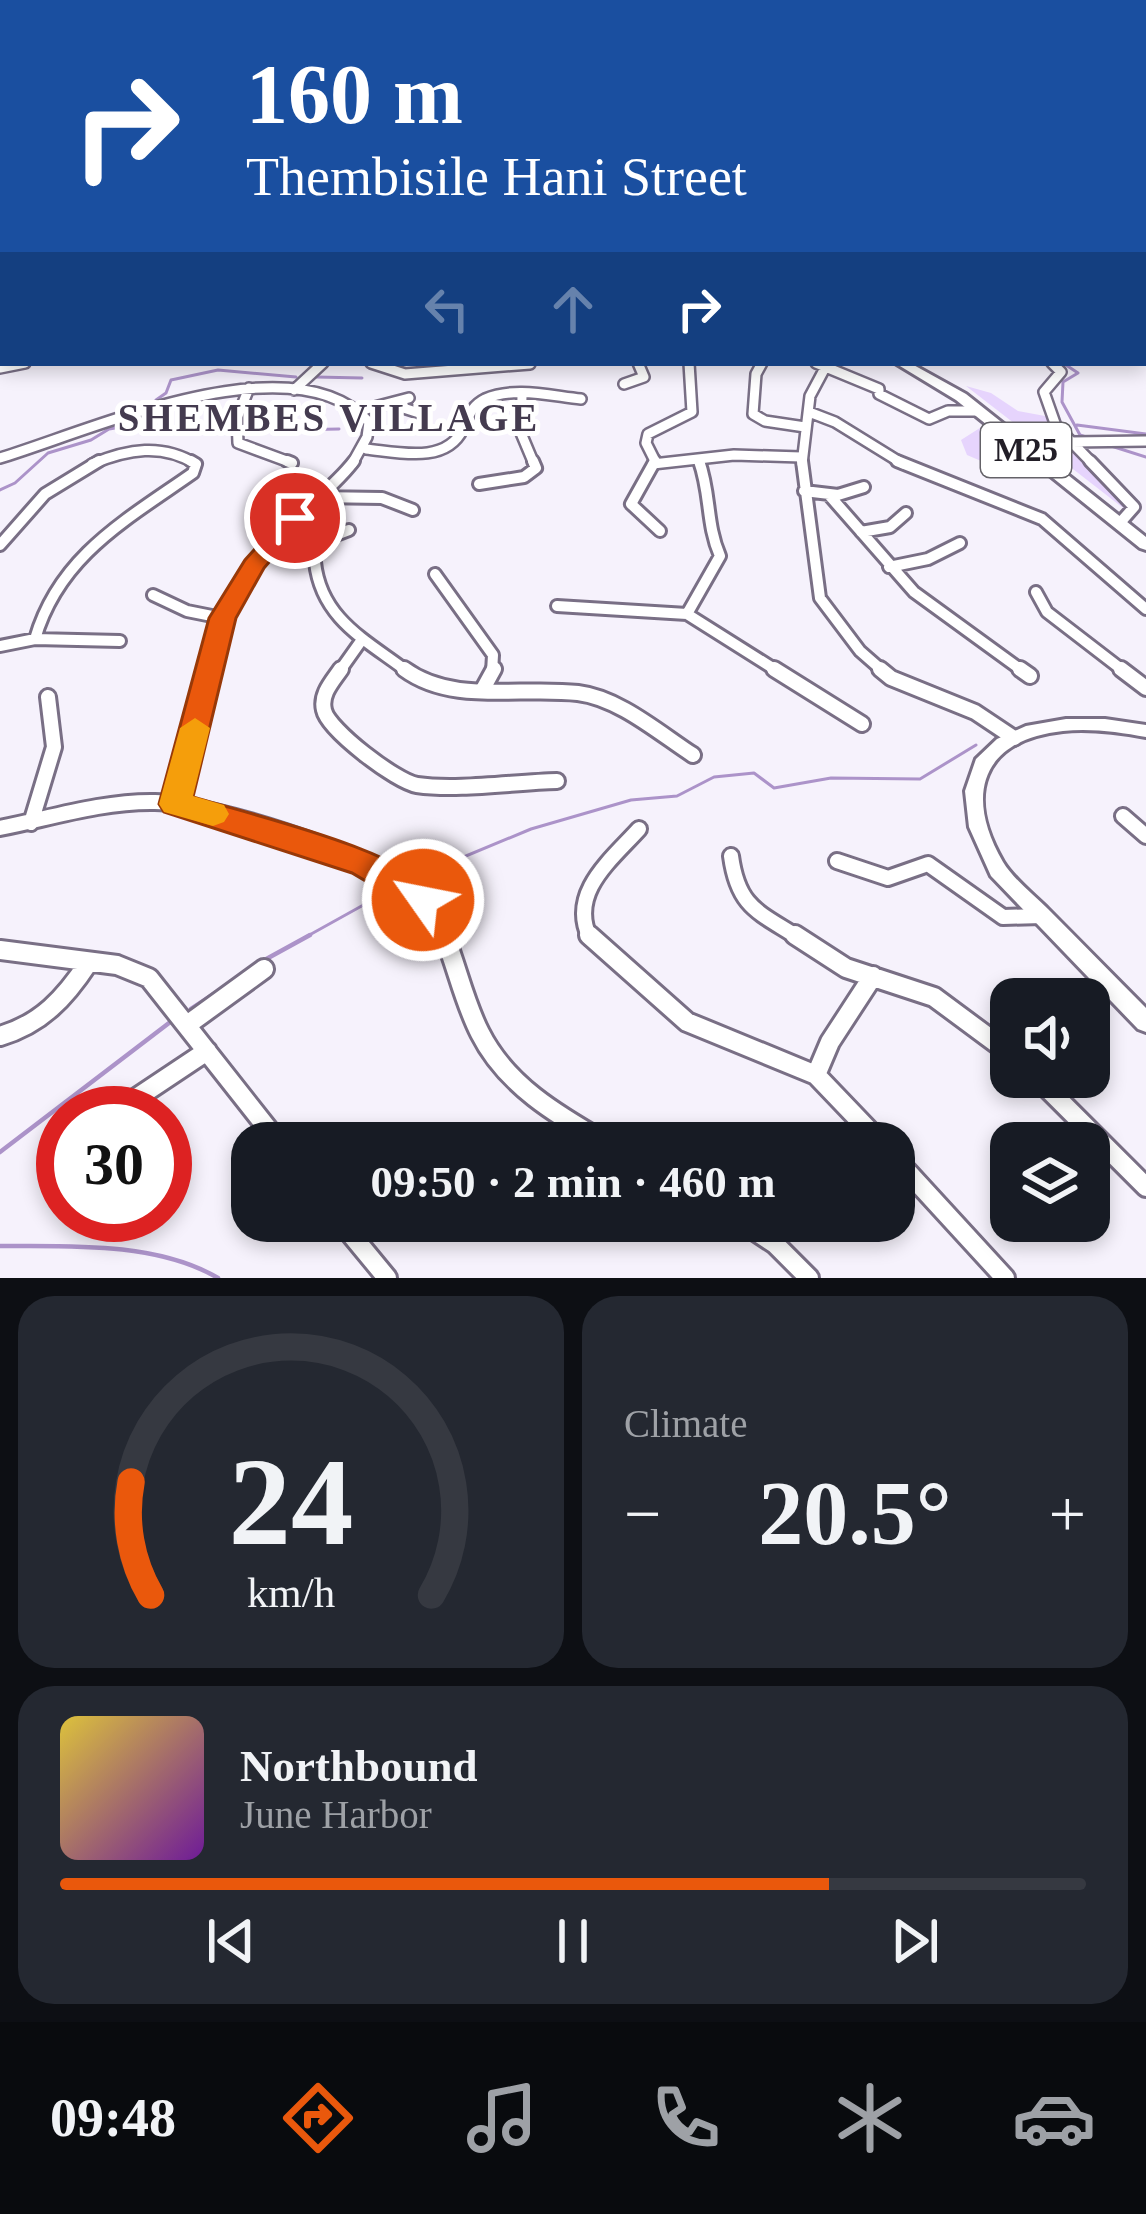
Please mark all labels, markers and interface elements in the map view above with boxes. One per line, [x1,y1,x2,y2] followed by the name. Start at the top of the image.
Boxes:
[48,48,204,204] icon: right
[246,48,463,141] text: 160 m
[246,147,747,207] text: Thembisile Hani Street
[414,276,480,342] icon: left
[540,276,606,342] icon: ahead
[666,276,732,342] icon: right
[118,396,540,439] district label: SHEMBES VILLAGE
[981,423,1071,477] road number: M25
[244,467,346,569] pin
[262,485,328,551] icon: arrive
[360,837,486,963] position arrow
[990,978,1110,1242] map controls
[990,978,1110,1098] button: sound
[36,1086,192,1242] speed limit sign: 30
[990,1122,1110,1242] button: layers
[371,1157,776,1207] text: 09:50 · 2 min · 460 m
[624,1402,747,1445] text: Climate
[229,1433,353,1571] text: 24
[758,1464,952,1563] text: 20.5°
[624,1477,661,1550] text: −
[1049,1477,1086,1550] text: +
[247,1569,335,1616] text: km/h
[240,1741,478,1791] text: Northbound
[240,1793,432,1836] text: June Harbor
[198,1908,264,1974] icon: previous
[540,1908,606,1974] icon: pause
[882,1908,948,1974] icon: next
[276,2076,360,2160] icon: directions
[460,2076,544,2160] icon: music
[644,2076,728,2160] icon: phone
[828,2076,912,2160] icon: climate
[1012,2076,1096,2160] icon: car
[50,2088,176,2148] text: 09:48

